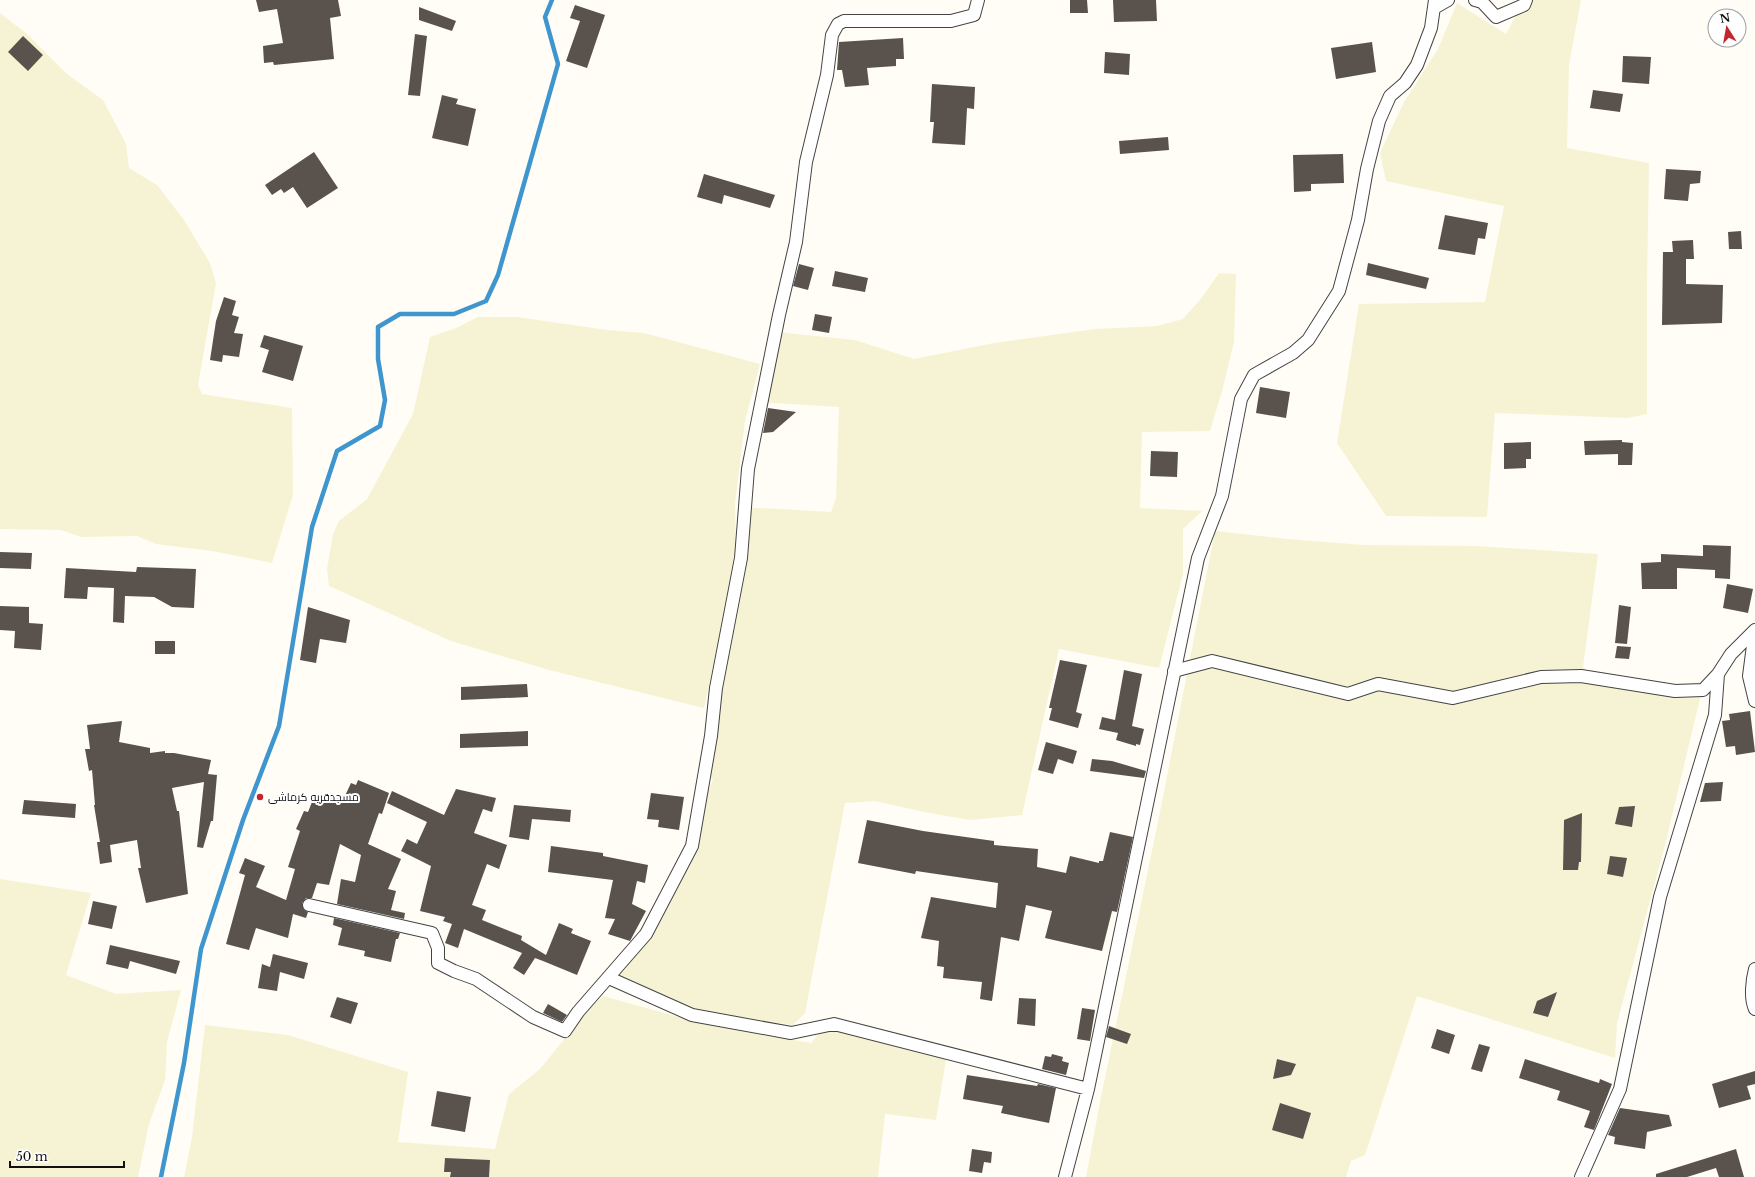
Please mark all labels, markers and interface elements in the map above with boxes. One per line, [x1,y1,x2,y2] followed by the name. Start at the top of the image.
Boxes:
[1707,8,1747,48] north arrow
[1719,10,1732,26] text: N
[268,790,359,804] place label: مسجدقریه کرماشی
[255,792,265,802] marker: مسجدقریه کرماشی
[10,1143,124,1169] scale bar
[16,1149,48,1164] text: 50 m

